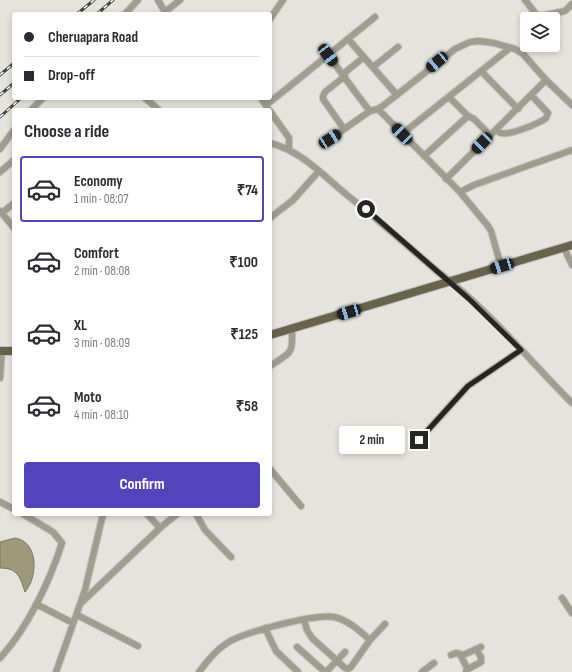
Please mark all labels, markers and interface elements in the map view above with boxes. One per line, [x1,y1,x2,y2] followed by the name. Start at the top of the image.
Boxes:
[520,12,560,52] map controls
[520,12,560,52] button: layers
[48,28,138,47] text: Cheruapara Road
[316,42,340,68] car
[424,50,450,74] car
[48,66,95,85] text: Drop-off
[24,121,109,142] text: Choose a ride
[389,121,415,147] car
[317,127,343,151] car
[469,130,495,156] car
[26,171,62,207] icon: car
[74,172,123,191] text: Economy
[237,181,258,200] text: ₹74
[74,191,129,207] text: 1 min · 08:07
[357,200,375,218] route start
[26,243,62,279] icon: car
[74,244,119,263] text: Comfort
[229,253,258,272] text: ₹100
[489,257,515,275] car
[74,263,130,279] text: 2 min · 08:08
[336,303,362,321] car
[26,315,62,351] icon: car
[74,316,87,335] text: XL
[230,325,258,344] text: ₹125
[74,335,130,351] text: 3 min · 08:09
[26,387,62,423] icon: car
[74,388,101,407] text: Moto
[236,397,258,416] text: ₹58
[74,407,129,423] text: 4 min · 08:10
[339,426,405,454] callout: 2 min
[410,431,428,449] route end
[360,432,384,448] text: 2 min
[24,462,260,508] button: Confirm

